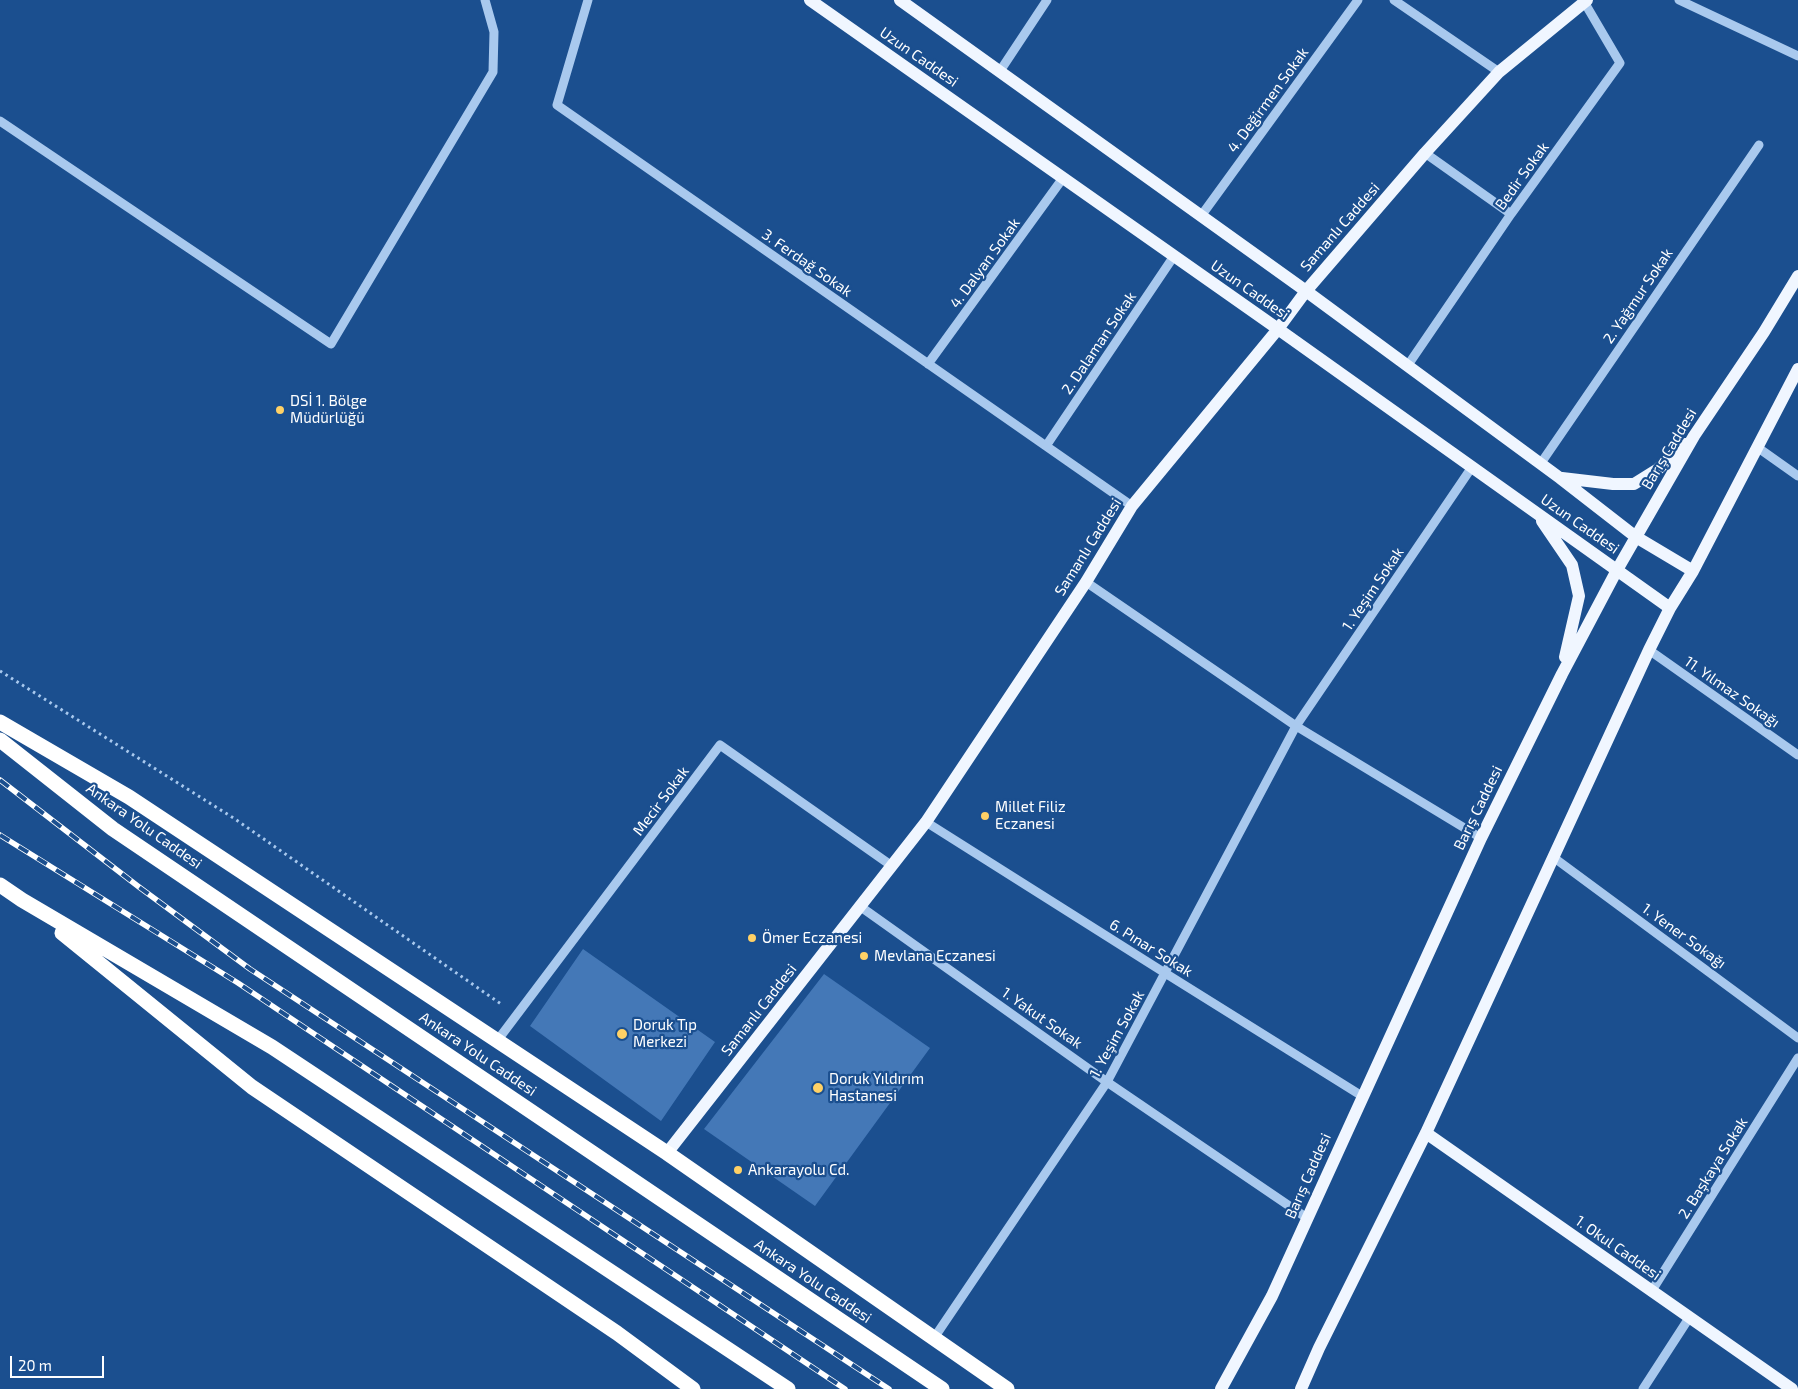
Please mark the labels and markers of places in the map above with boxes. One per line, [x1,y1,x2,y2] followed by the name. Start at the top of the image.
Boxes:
[290,392,367,427] place label: DSİ 1. Bölge Müdürlüğü
[274,404,286,416] marker: DSİ 1. Bölge Müdürlüğü
[995,798,1066,833] place label: Millet Filiz Eczanesi
[979,810,991,822] marker: Millet Filiz Eczanesi
[762,929,862,947] place label: Ömer Eczanesi
[746,932,758,944] marker: Ömer Eczanesi
[874,947,996,965] place label: Mevlana Eczanesi
[858,950,870,962] marker: Mevlana Eczanesi
[633,1016,697,1051] place label: Doruk Tıp Merkezi
[615,1027,629,1041] marker: Doruk Tıp Merkezi
[829,1070,924,1105] place label: Doruk Yıldırım Hastanesi
[811,1081,825,1095] marker: Doruk Yıldırım Hastanesi
[748,1161,849,1179] place label: Ankarayolu Cd.
[732,1164,744,1176] marker: Ankarayolu Cd.

